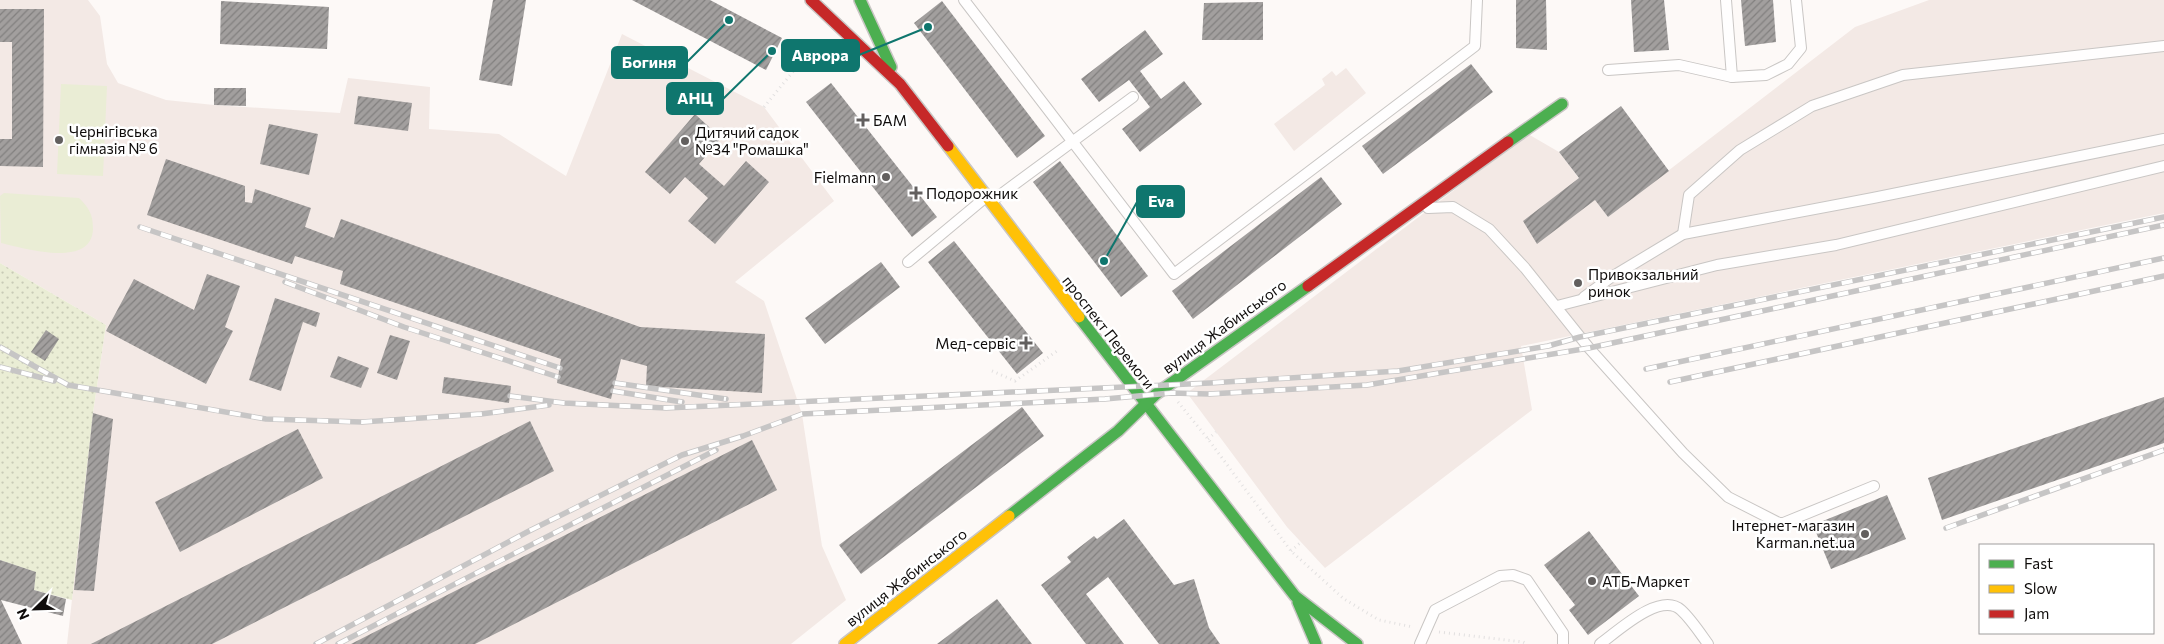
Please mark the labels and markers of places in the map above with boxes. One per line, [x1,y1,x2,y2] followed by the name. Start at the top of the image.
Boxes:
[782,40,859,71] callout: Аврора
[612,47,687,78] callout: Богиня
[667,83,723,114] callout: АНЦ
[873,111,907,129] place label: БАМ
[857,114,869,126] marker: БАМ
[69,122,158,157] place label: Чернігівська гімназія № 6
[695,123,809,158] place label: Дитячий садок №34 "Ромашка"
[53,134,65,146] marker: Чернігівська гімназія № 6
[679,135,691,147] marker: Дитячий садок №34 "Ромашка"
[814,168,876,186] place label: Fielmann
[880,171,892,183] marker: Fielmann
[926,184,1018,202] place label: Подорожник
[1137,186,1184,217] callout: Eva
[910,187,922,199] marker: Подорожник
[1588,265,1699,300] place label: Привокзальний ринок
[1572,277,1584,289] marker: Привокзальний ринок
[935,334,1016,352] place label: Мед-сервіс
[1020,337,1032,349] marker: Мед-сервіс
[1732,516,1855,551] place label: Інтернет-магазин Karman.net.ua
[1859,528,1871,540] marker: Інтернет-магазин Karman.net.ua
[1602,572,1690,590] place label: АТБ-Маркет
[1586,575,1598,587] marker: АТБ-Маркет

